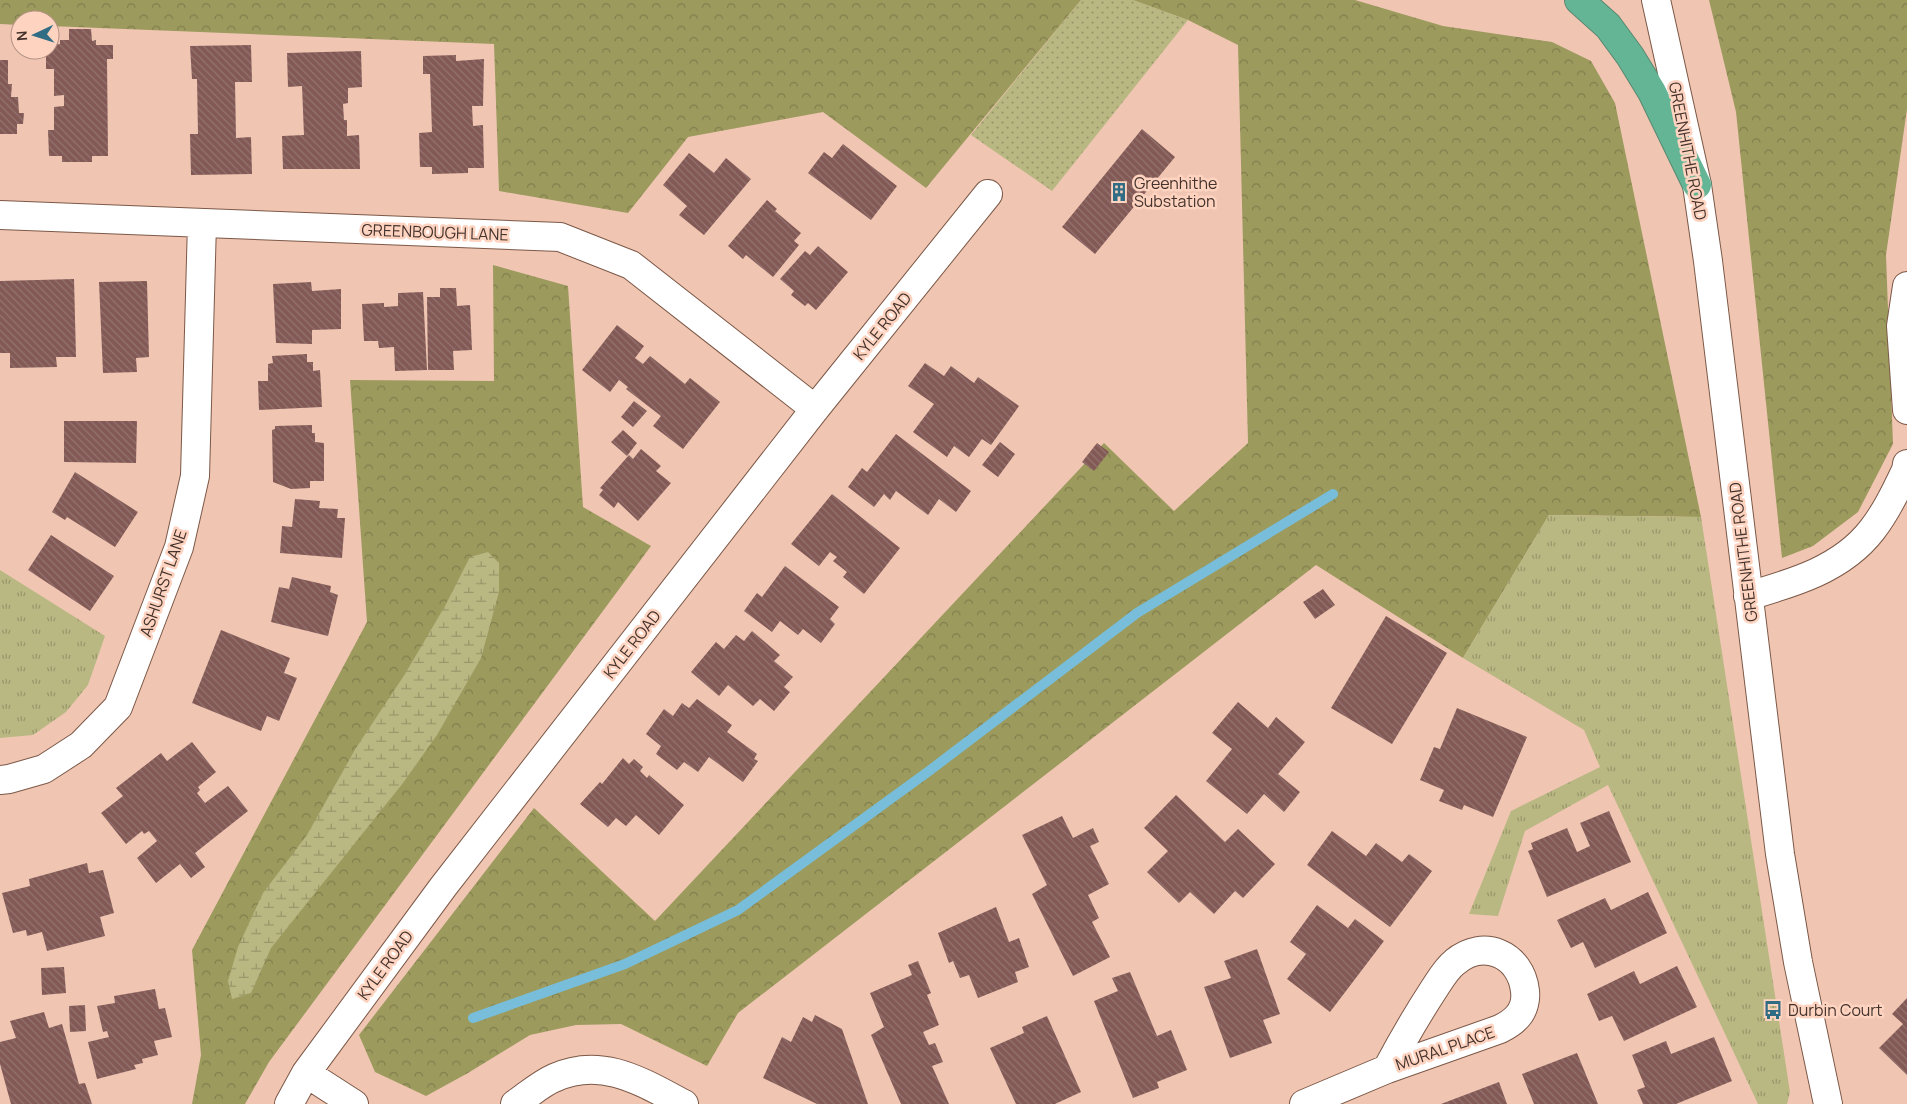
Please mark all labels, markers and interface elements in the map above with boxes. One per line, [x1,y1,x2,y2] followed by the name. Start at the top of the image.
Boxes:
[10,10,60,60] north arrow
[12,30,31,42] text: N
[1664,80,1712,222] street label: GREENHITHE ROAD
[1134,172,1217,212] place label: Greenhithe Substation
[1108,181,1130,203] building icon: Greenhithe Substation
[361,218,509,246] street label: GREENBOUGH LANE
[848,287,916,364] street label: KYLE ROAD
[1724,481,1762,623] street label: GREENHITHE ROAD
[134,526,192,640] street label: ASHURST LANE
[598,605,666,683] street label: KYLE ROAD
[352,926,418,1004] street label: KYLE ROAD
[1762,999,1784,1021] bus stop icon: Durbin Court
[1788,999,1883,1021] place label: Durbin Court
[1392,1021,1498,1075] street label: MURAL PLACE

